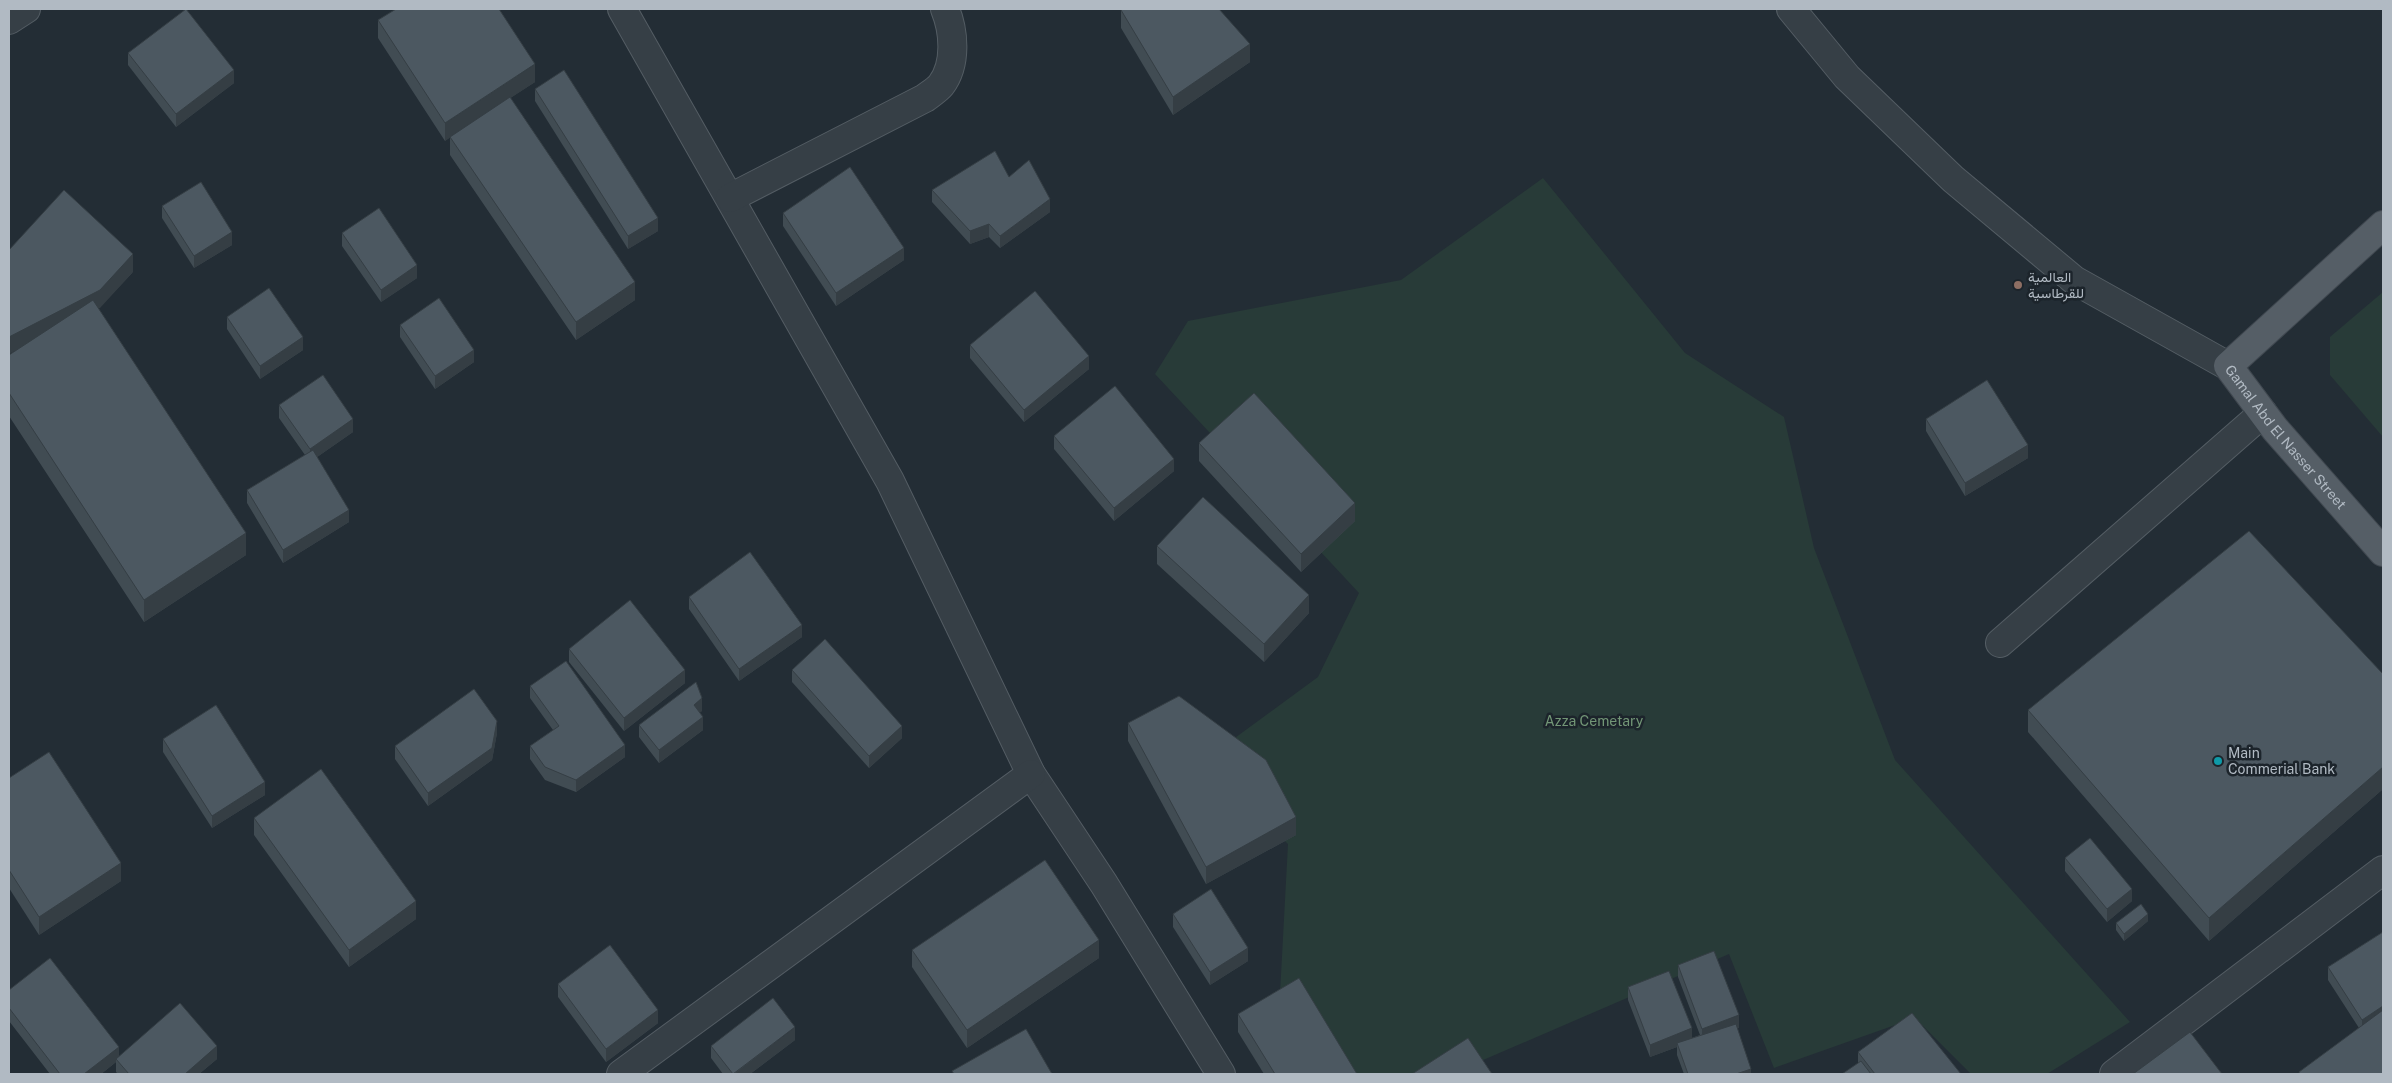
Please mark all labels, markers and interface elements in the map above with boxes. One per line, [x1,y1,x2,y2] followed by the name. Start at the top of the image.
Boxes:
[2028,269,2084,302] place label: العالمية للقرطاسية
[2012,279,2024,291] marker: العالمية للقرطاسية
[2222,362,2350,512] street label: Gamal Abd El Nasser Street
[1545,713,1644,729] park label: Azza Cemetary
[2228,745,2335,777] place label: Main Commerial Bank
[2212,755,2224,767] marker: Main Commerial Bank

